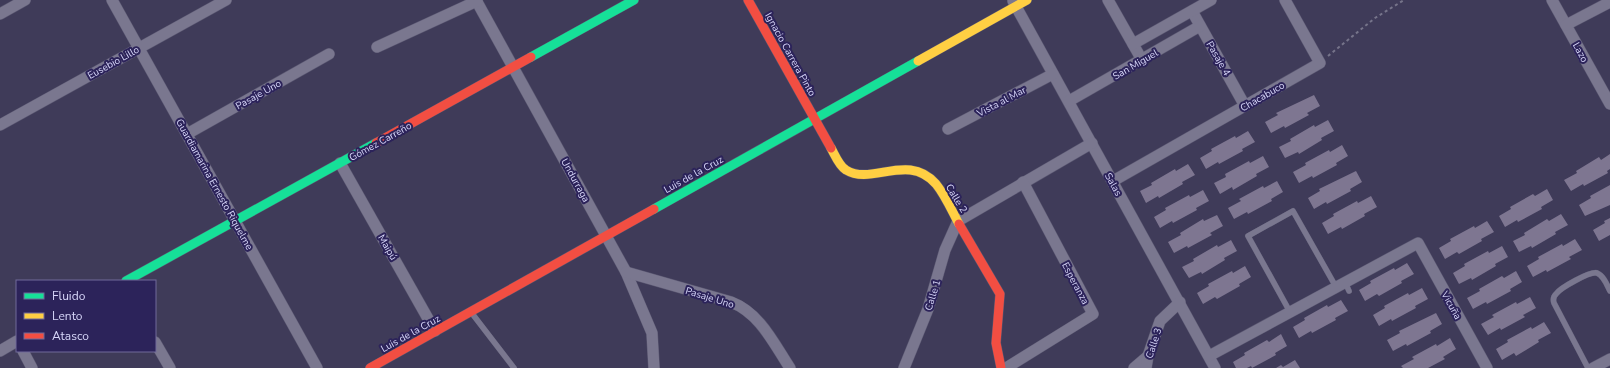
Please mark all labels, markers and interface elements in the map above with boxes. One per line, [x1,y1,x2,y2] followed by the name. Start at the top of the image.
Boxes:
[761,10,819,99] street label: Ignacio Carrera Pinto
[1203,39,1234,78] street label: Pasaje 4
[1569,40,1592,65] street label: Lazo
[85,43,142,83] street label: Eusebio Lillo
[1110,46,1161,84] street label: San Miguel
[233,76,284,113] street label: Pasaje Uno
[1238,78,1288,115] street label: Chacabuco
[974,83,1029,121] street label: Vista al Mar
[172,116,256,253] street label: Guardiamarina Ernesto Riquelme
[347,119,415,165] street label: Gómez Carreño
[661,153,726,197] street label: Luis de la Cruz
[557,156,593,205] street label: Undurraga
[1101,170,1125,199] street label: Salas
[942,181,970,216] street label: Calle 2
[374,232,400,263] street label: Maipú
[1058,260,1092,307] street label: Esperanza
[922,278,944,312] street label: Calle 1
[16,280,156,352] legend
[684,284,736,312] street label: Pasaje Uno
[52,288,86,304] text: Fluido
[1437,288,1465,322] street label: Vicuña
[52,308,83,324] text: Lento
[378,312,443,356] street label: Luis de la Cruz
[1142,326,1165,361] street label: Calle 3
[52,328,89,344] text: Atasco

